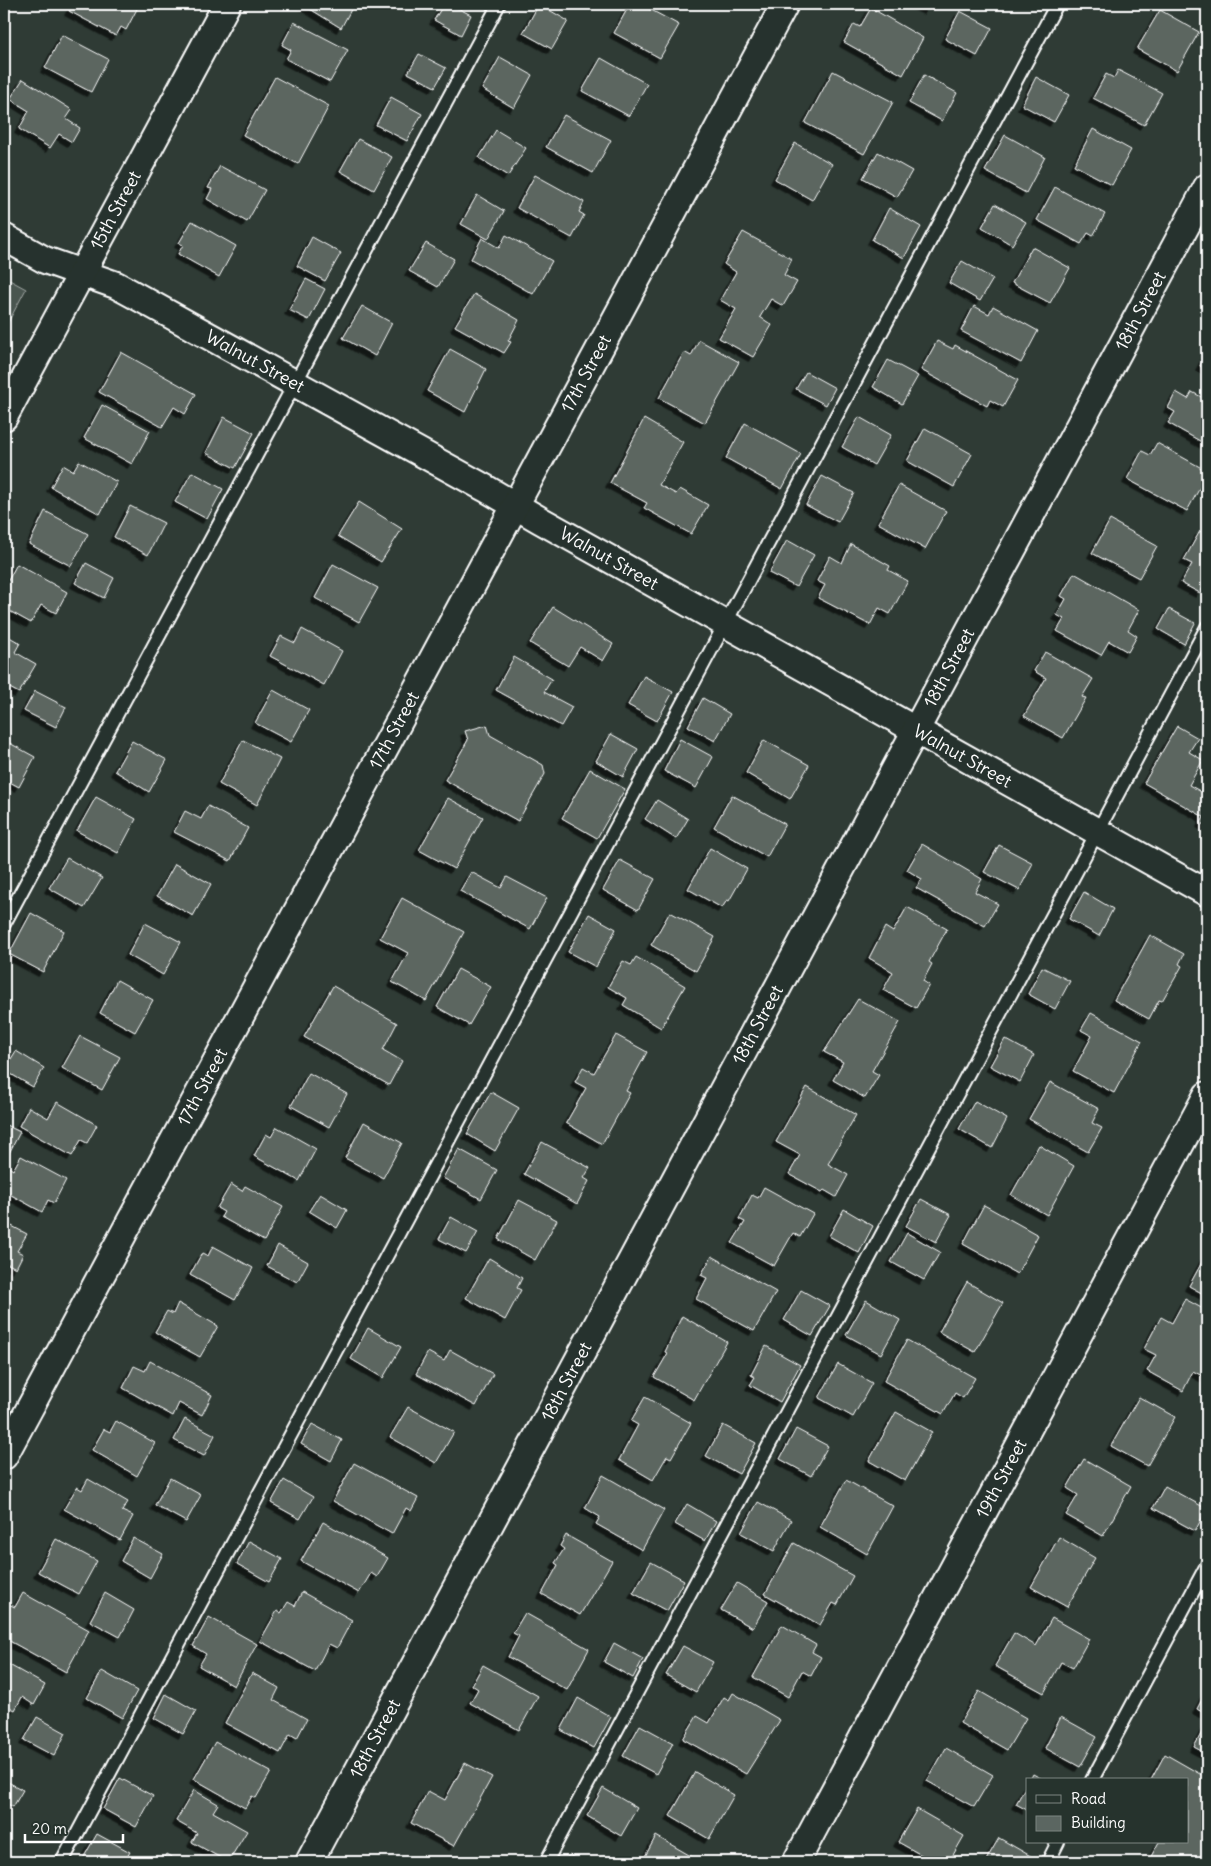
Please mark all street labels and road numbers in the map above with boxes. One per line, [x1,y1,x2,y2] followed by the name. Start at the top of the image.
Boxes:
[85,167,146,253] street label: 15th Street
[1110,267,1171,354] street label: 18th Street
[202,325,309,397] street label: Walnut Street
[556,331,616,416] street label: 17th Street
[556,521,662,595] street label: Walnut Street
[918,624,979,711] street label: 18th Street
[364,687,424,773] street label: 17th Street
[909,719,1016,793] street label: Walnut Street
[727,981,788,1068] street label: 18th Street
[172,1044,232,1130] street label: 17th Street
[536,1338,597,1425] street label: 18th Street
[970,1435,1032,1522] street label: 19th Street
[344,1695,405,1782] street label: 18th Street

